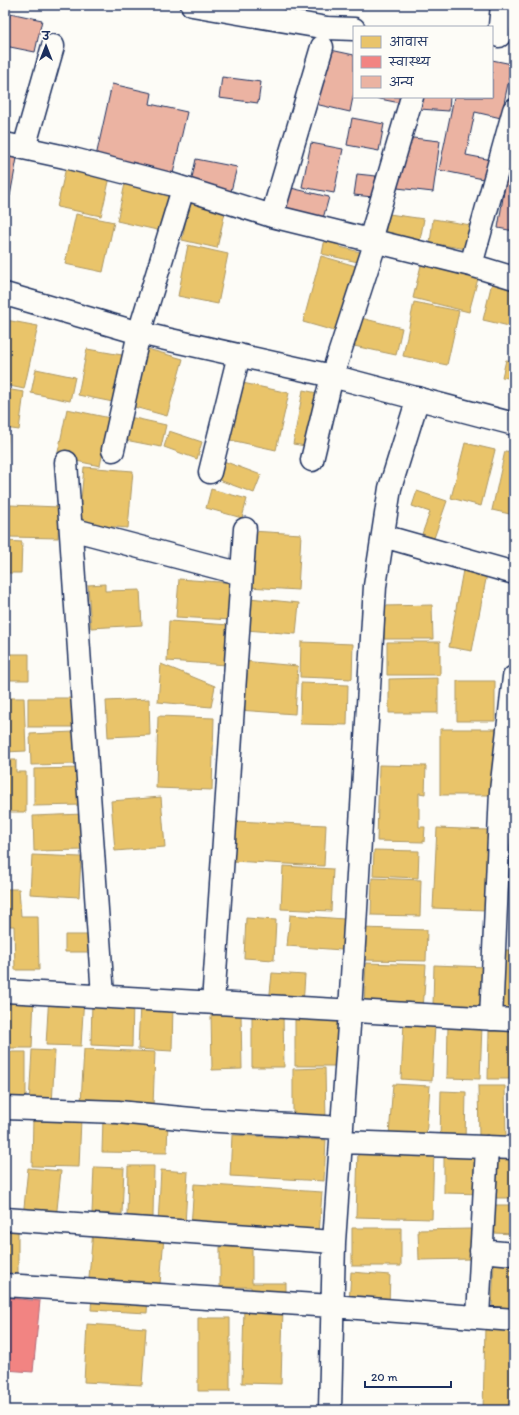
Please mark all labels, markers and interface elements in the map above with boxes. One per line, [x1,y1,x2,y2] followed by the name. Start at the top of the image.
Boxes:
[26,26,66,66] north arrow
[353,26,493,98] legend
[41,30,51,43] text: उ
[389,35,429,49] text: आवास
[388,55,432,69] text: स्वास्थ्य
[389,75,415,89] text: अन्य
[365,1363,451,1389] scale bar
[371,1370,398,1384] text: 20 m

